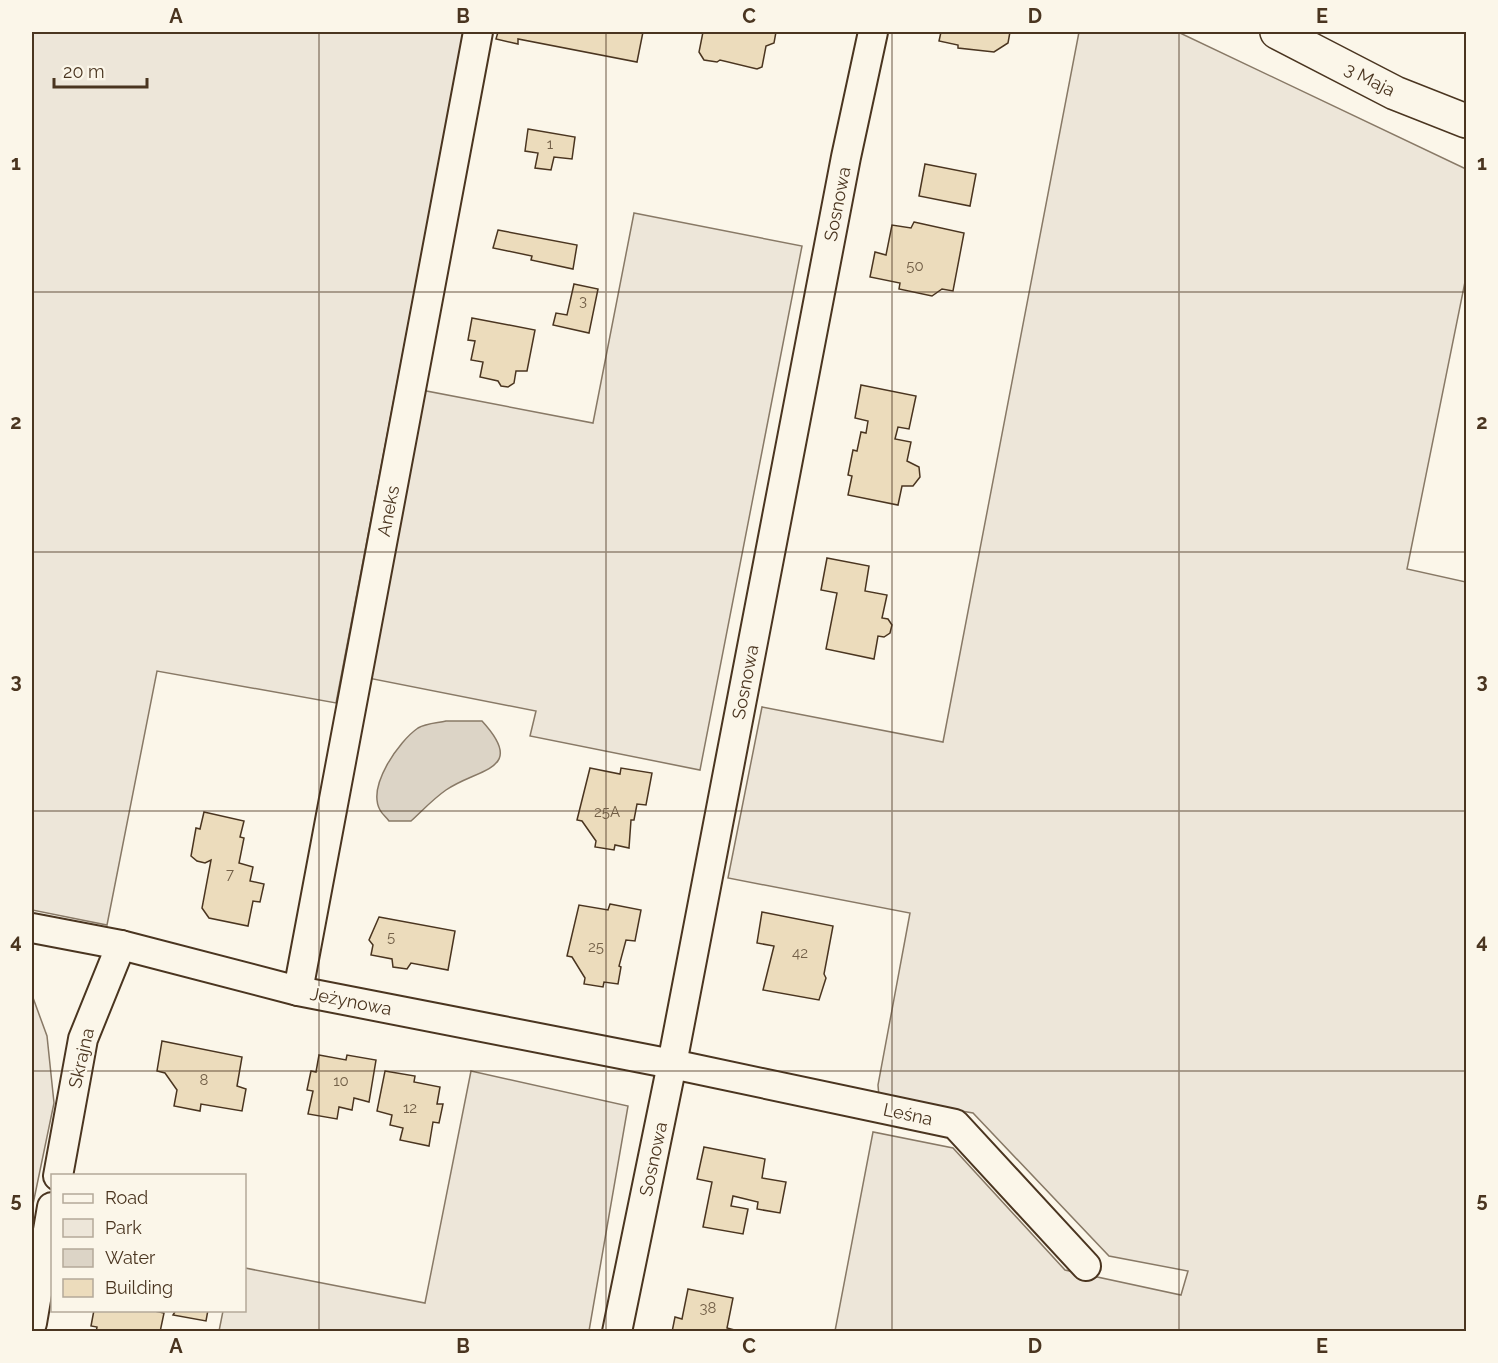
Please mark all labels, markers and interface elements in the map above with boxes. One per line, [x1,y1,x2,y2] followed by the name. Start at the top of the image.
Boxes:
[169,4,183,28] text: A
[456,4,470,28] text: B
[742,4,756,28] text: C
[1028,4,1042,28] text: D
[1316,4,1328,28] text: E
[54,51,147,89] scale bar
[1341,57,1399,101] street label: 3 Maja
[63,61,105,82] text: 20 m
[547,135,554,153] house number: 1
[11,151,21,175] text: 1
[1477,151,1487,175] text: 1
[819,165,855,243] street label: Sosnowa
[906,257,924,275] house number: 50
[579,292,587,310] house number: 3
[10,410,22,434] text: 2
[1476,410,1488,434] text: 2
[373,483,403,538] street label: Aneks
[727,643,763,721] street label: Sosnowa
[10,669,22,693] text: 3
[1476,669,1488,693] text: 3
[594,803,620,821] house number: 25A
[226,865,234,883] house number: 7
[387,928,395,946] house number: 5
[10,929,22,953] text: 4
[1476,929,1488,953] text: 4
[588,938,604,956] house number: 25
[792,944,808,962] house number: 42
[308,983,394,1019] street label: Jeżynowa
[64,1026,98,1090] street label: Skrajna
[200,1071,209,1089] house number: 8
[333,1072,349,1090] house number: 10
[403,1099,417,1117] house number: 12
[881,1099,935,1129] street label: Leśna
[635,1120,671,1198] street label: Sosnowa
[51,1174,246,1312] legend
[105,1187,148,1208] text: Road
[10,1188,22,1212] text: 5
[1476,1188,1488,1212] text: 5
[105,1217,142,1238] text: Park
[105,1247,156,1268] text: Water
[105,1277,173,1298] text: Building
[700,1299,717,1317] house number: 38
[169,1334,183,1358] text: A
[456,1334,470,1358] text: B
[742,1334,756,1358] text: C
[1028,1334,1042,1358] text: D
[1316,1334,1328,1358] text: E

